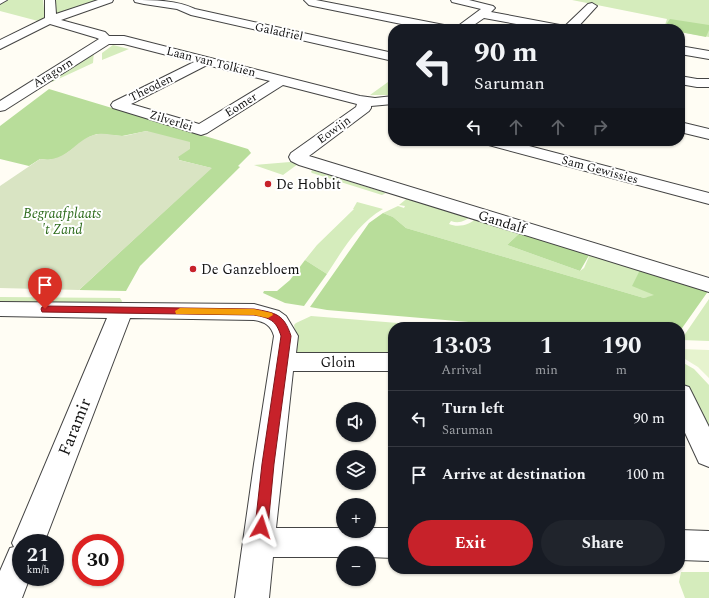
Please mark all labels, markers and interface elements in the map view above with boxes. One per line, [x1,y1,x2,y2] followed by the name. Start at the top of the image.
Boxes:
[253,18,305,46] street label: Galadriel
[474,31,538,74] text: 90 m
[408,40,460,92] icon: left
[164,42,258,82] street label: Laan van Tolkien
[29,53,77,93] street label: Aragorn
[126,69,176,107] street label: Theoden
[474,70,545,97] text: Saruman
[221,87,261,122] street label: Eomer
[147,105,195,137] street label: Zilverlei
[313,111,355,149] street label: Eowijn
[463,116,485,138] icon: left
[505,116,527,138] icon: ahead
[547,116,569,138] icon: ahead
[589,116,611,138] icon: right
[560,151,640,189] street label: Sam Gewissies
[276,174,341,195] place label: De Hobbit
[263,179,273,189] marker: De Hobbit
[23,203,101,240] park label: Begraafplaats 't Zand
[475,205,530,240] street label: Gandalf
[201,259,300,280] place label: De Ganzebloem
[188,264,198,274] marker: De Ganzebloem
[28,268,62,309] pin
[34,274,56,296] icon: arrive
[431,328,492,364] text: 13:03
[540,328,553,364] text: 1
[601,328,642,364] text: 190
[321,352,355,373] street label: Gloin
[441,360,482,380] text: Arrival
[535,360,558,380] text: min
[616,360,627,380] text: m
[52,394,98,460] street label: Faramir
[442,397,504,420] text: Turn left
[336,402,376,586] map controls
[336,402,376,442] button: sound
[633,407,665,430] text: 90 m
[408,408,430,430] icon: left
[442,420,493,440] text: Saruman
[336,450,376,490] button: layers
[442,463,586,486] text: Arrive at destination
[626,463,665,486] text: 100 m
[408,464,430,486] icon: arrive
[336,498,376,538] button: +
[240,506,282,548] position arrow
[408,520,533,566] button: Exit
[541,520,665,566] button: Share
[72,534,124,586] speed limit sign: 30
[27,540,49,570] text: 21
[336,546,376,586] button: −
[27,562,49,578] text: km/h

